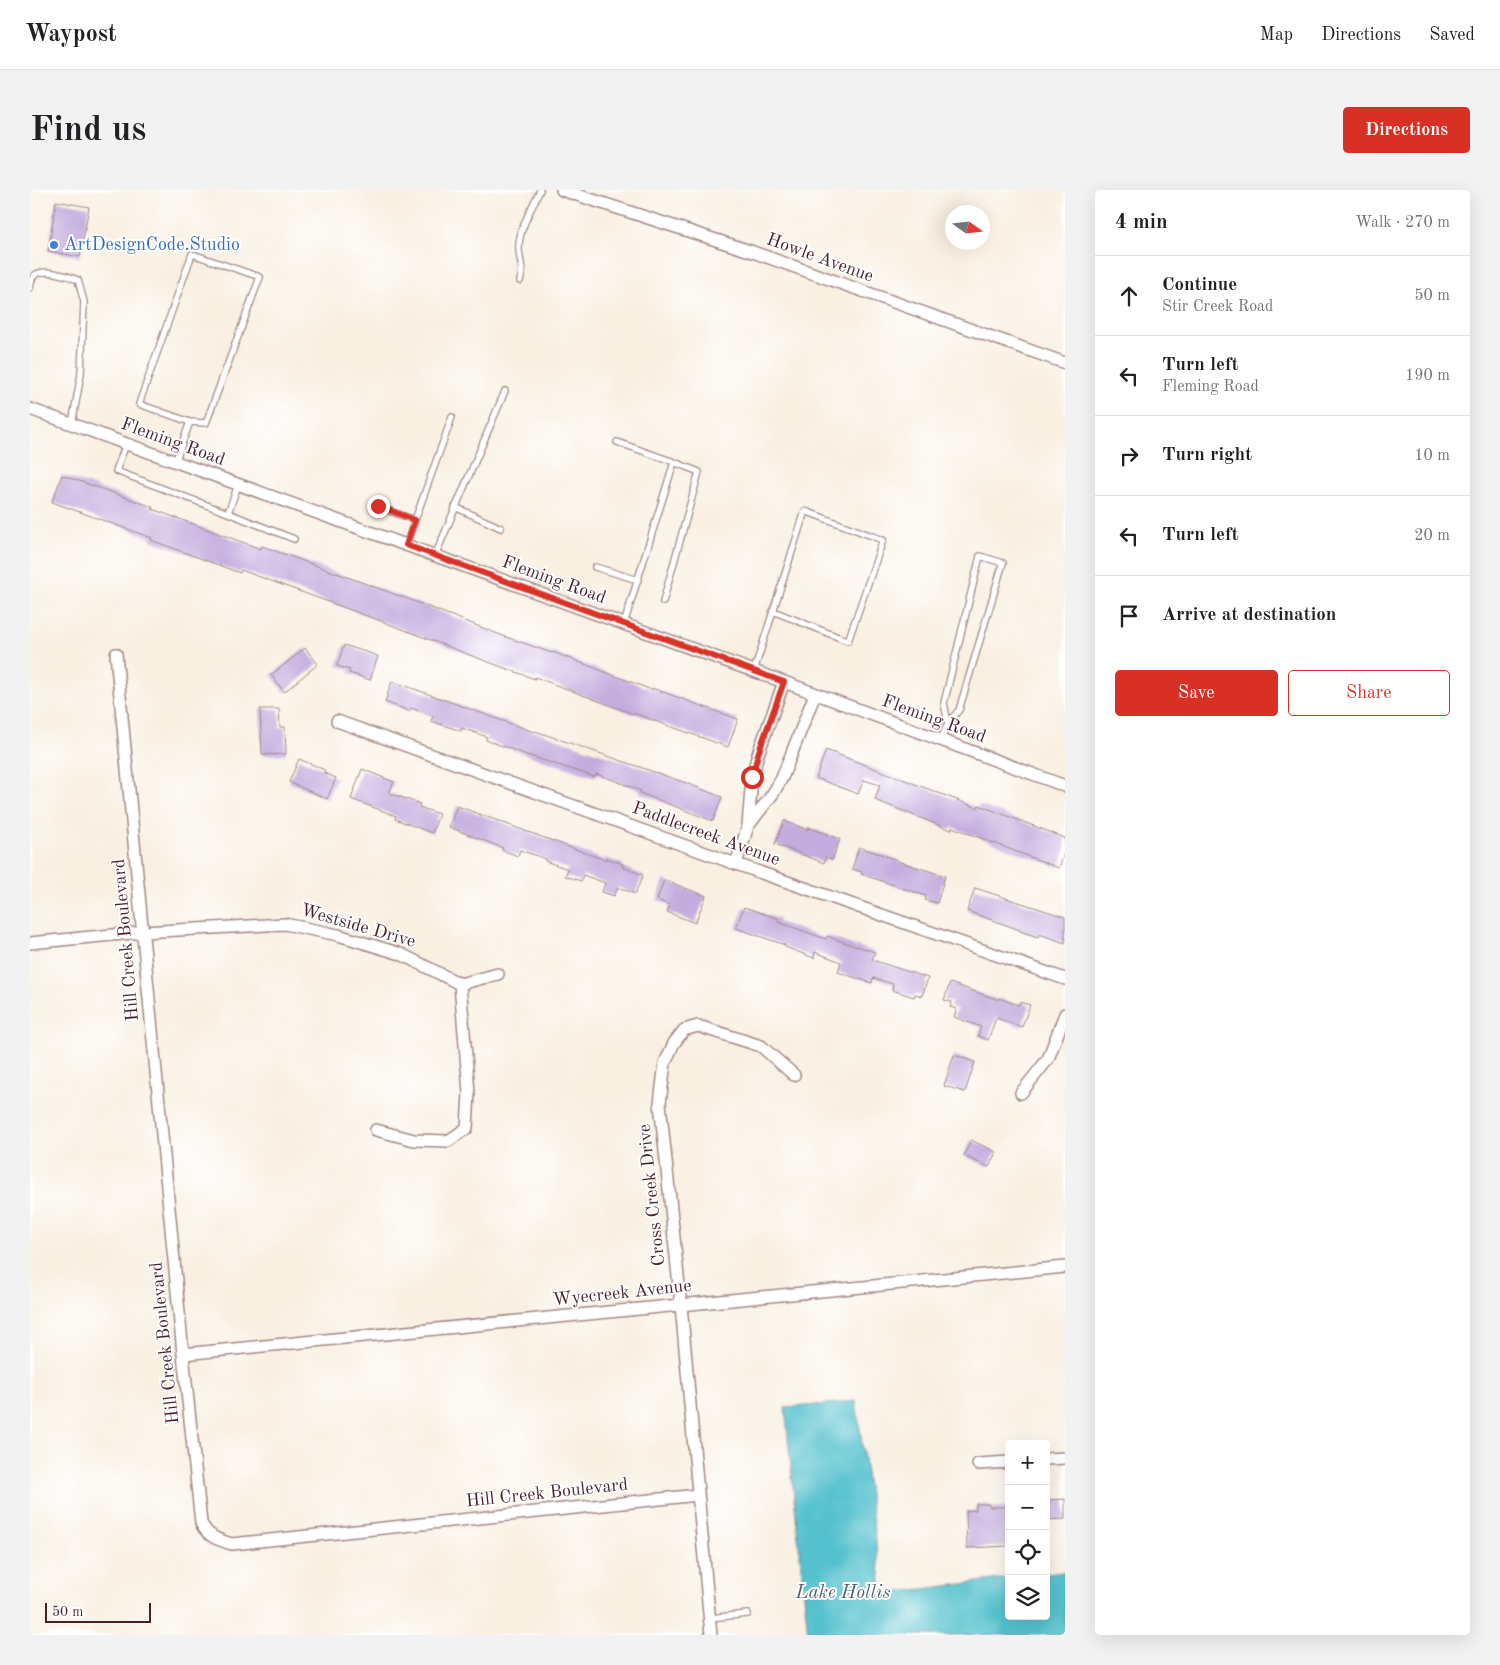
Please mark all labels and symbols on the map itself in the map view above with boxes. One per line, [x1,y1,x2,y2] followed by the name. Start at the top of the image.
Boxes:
[945,205,990,250] north arrow
[764,230,876,286] street label: Howle Avenue
[64,236,240,254] place label: ArtDesignCode.Studio
[48,239,60,251] marker: ArtDesignCode.Studio
[119,415,227,469] street label: Fleming Road
[367,495,390,518] route end
[500,553,608,607] street label: Fleming Road
[880,692,988,746] street label: Fleming Road
[741,766,764,789] route start
[630,799,782,869] street label: Paddlecreek Avenue
[110,858,142,1022] street label: Hill Creek Boulevard
[299,901,417,951] street label: Westside Drive
[636,1123,668,1267] street label: Cross Creek Drive
[148,1261,182,1425] street label: Hill Creek Boulevard
[552,1277,692,1309] street label: Wyecreek Avenue
[465,1476,629,1510] street label: Hill Creek Boulevard
[795,1584,890,1603] water label: Lake Hollis
[45,1600,151,1623] scale bar

